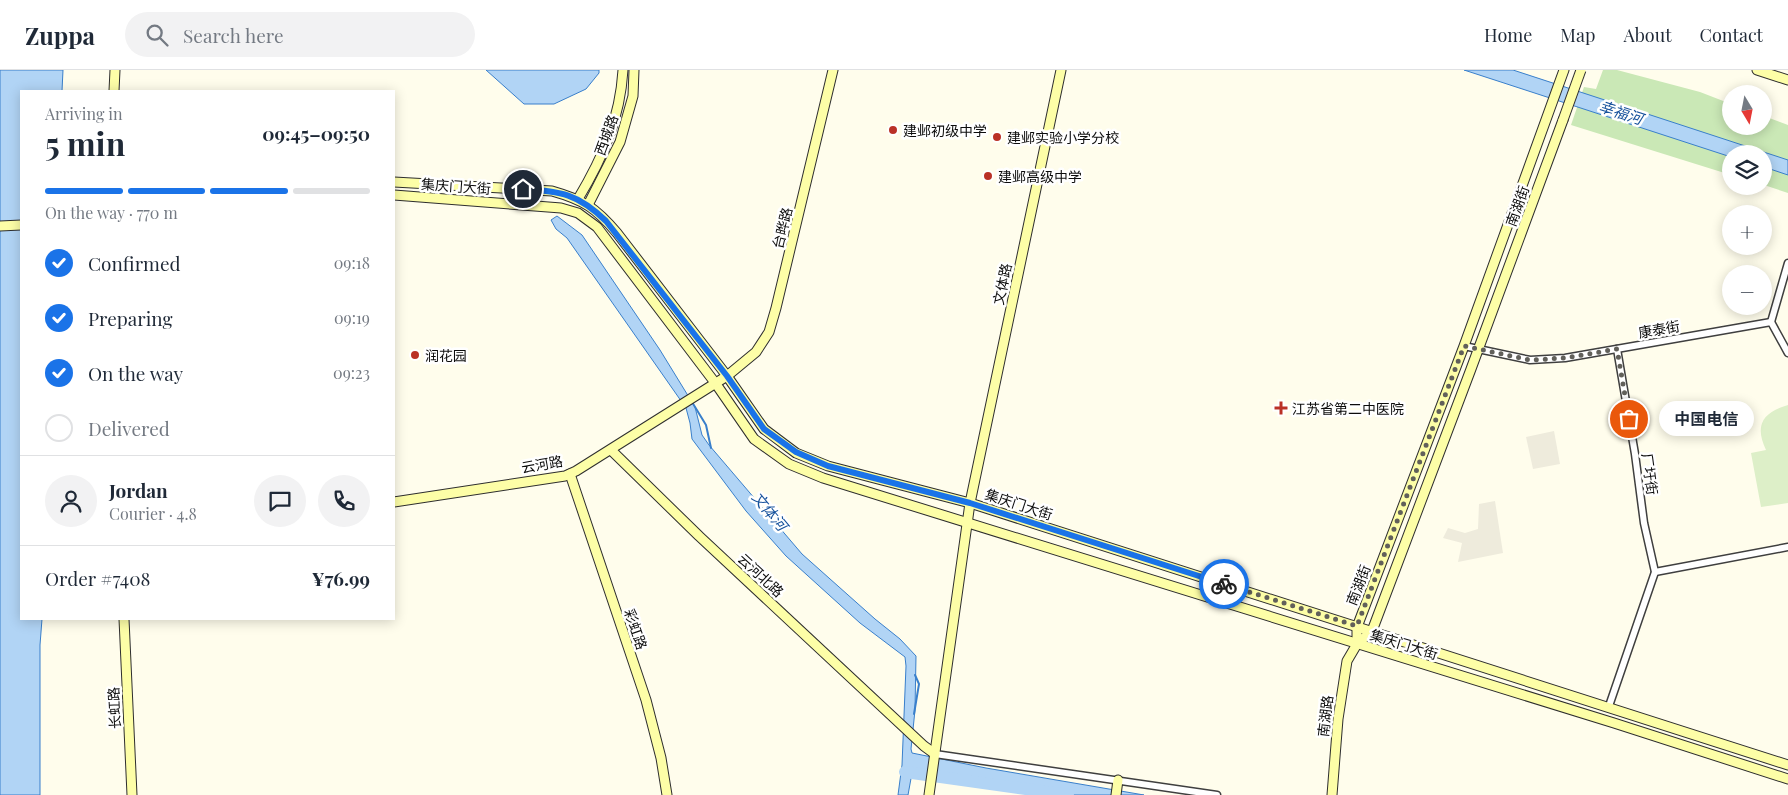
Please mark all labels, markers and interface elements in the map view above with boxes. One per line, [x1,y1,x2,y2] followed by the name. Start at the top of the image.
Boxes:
[125,12,475,57] search box
[25,19,95,51] text: Zuppa
[143,21,171,49] icon: search
[183,22,284,48] text: Search here
[1484,23,1532,47] text: Home
[1560,23,1595,47] text: Map
[1623,23,1672,47] text: About
[1700,23,1763,47] text: Contact
[1722,85,1772,135] north arrow
[1722,85,1772,315] map controls
[1597,96,1648,129] water label: 幸福河
[45,103,123,124] text: Arriving in
[590,112,622,158] street label: 西城路
[262,120,370,146] text: 09:45–09:50
[45,121,125,164] text: 5 min
[903,121,987,140] place label: 建邺初级中学
[887,124,899,136] marker: 建邺初级中学
[1007,128,1119,147] place label: 建邺实验小学分校
[991,131,1003,143] marker: 建邺实验小学分校
[1722,145,1772,195] button: layers
[998,167,1082,186] place label: 建邺高级中学
[502,168,544,210] pin
[982,170,994,182] marker: 建邺高级中学
[420,174,492,198] street label: 集庆门大街
[509,175,537,203] icon: home
[1501,183,1533,229] street label: 南湖街
[45,202,178,223] text: On the way · 770 m
[768,205,796,251] street label: 台晔路
[1722,205,1772,255] button: +
[45,249,73,277] icon: check
[88,250,181,276] text: Confirmed
[334,252,370,273] text: 09:18
[988,261,1016,307] street label: 文体路
[1722,265,1772,315] button: −
[45,304,73,332] icon: check
[88,305,173,331] text: Preparing
[334,307,370,328] text: 09:19
[1637,316,1681,342] street label: 康泰街
[425,346,467,365] place label: 润花园
[409,349,421,361] marker: 润花园
[45,359,73,387] icon: check
[88,360,183,386] text: On the way
[333,362,370,383] text: 09:23
[1608,398,1650,440] pin
[1292,399,1404,418] place label: 江苏省第二中医院
[1274,401,1288,415] marker: 江苏省第二中医院
[1659,402,1754,436] callout: 中国电信
[1615,405,1643,433] icon: bag
[1674,408,1739,429] text: 中国电信
[88,415,170,441] text: Delivered
[520,451,564,477] street label: 云河路
[1638,452,1662,496] street label: 厂圩街
[45,475,97,527] button: person
[254,475,306,527] button: chat
[318,475,370,527] button: phone
[109,477,168,503] text: Jordan
[983,484,1055,524] street label: 集庆门大街
[748,487,794,537] water label: 文体河
[109,503,197,524] text: Courier · 4.8
[734,549,788,601] street label: 云河北路
[1199,559,1249,609] courier
[1342,562,1374,608] street label: 南湖街
[45,565,150,591] text: Order #7408
[312,565,370,591] text: ¥76.99
[1210,570,1238,598] icon: bike
[620,606,652,652] street label: 彩虹路
[1368,625,1440,663] street label: 集庆门大街
[103,687,125,729] street label: 长虹路
[1313,694,1337,738] street label: 南湖路

